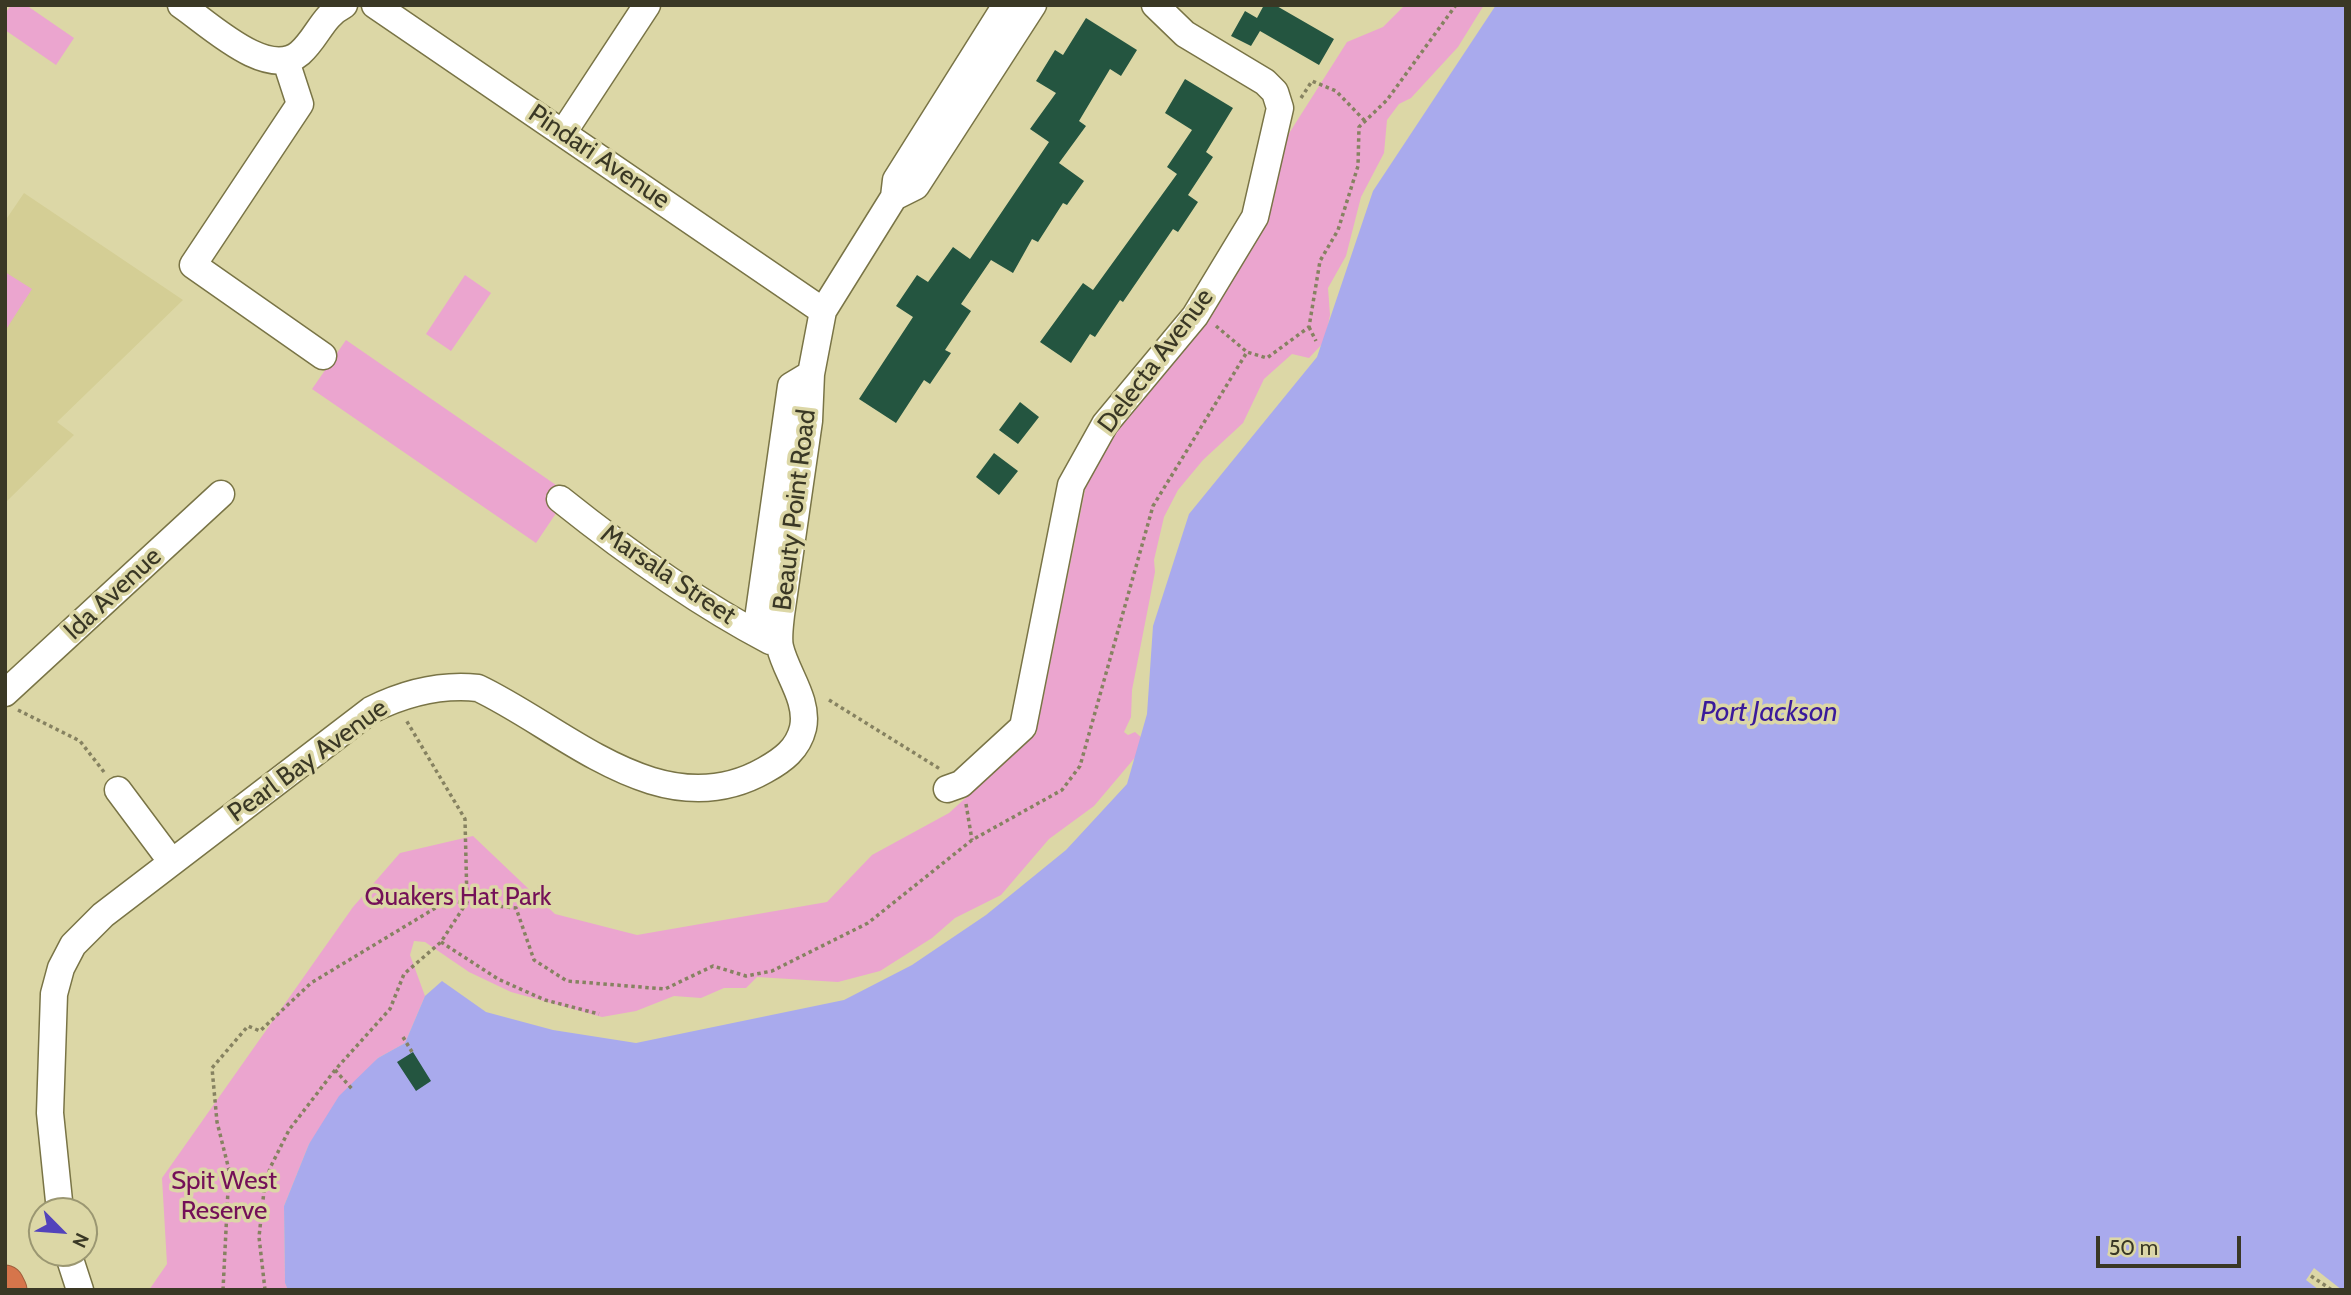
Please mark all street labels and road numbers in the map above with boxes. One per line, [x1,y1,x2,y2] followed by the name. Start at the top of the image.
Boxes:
[522,98,676,216] street label: Pindari Avenue
[1092,283,1220,439] street label: Delecta Avenue
[767,408,823,612] street label: Beauty Point Road
[595,518,741,632] street label: Marsala Street
[58,541,168,647] street label: Ida Avenue
[222,693,394,829] street label: Pearl Bay Avenue

